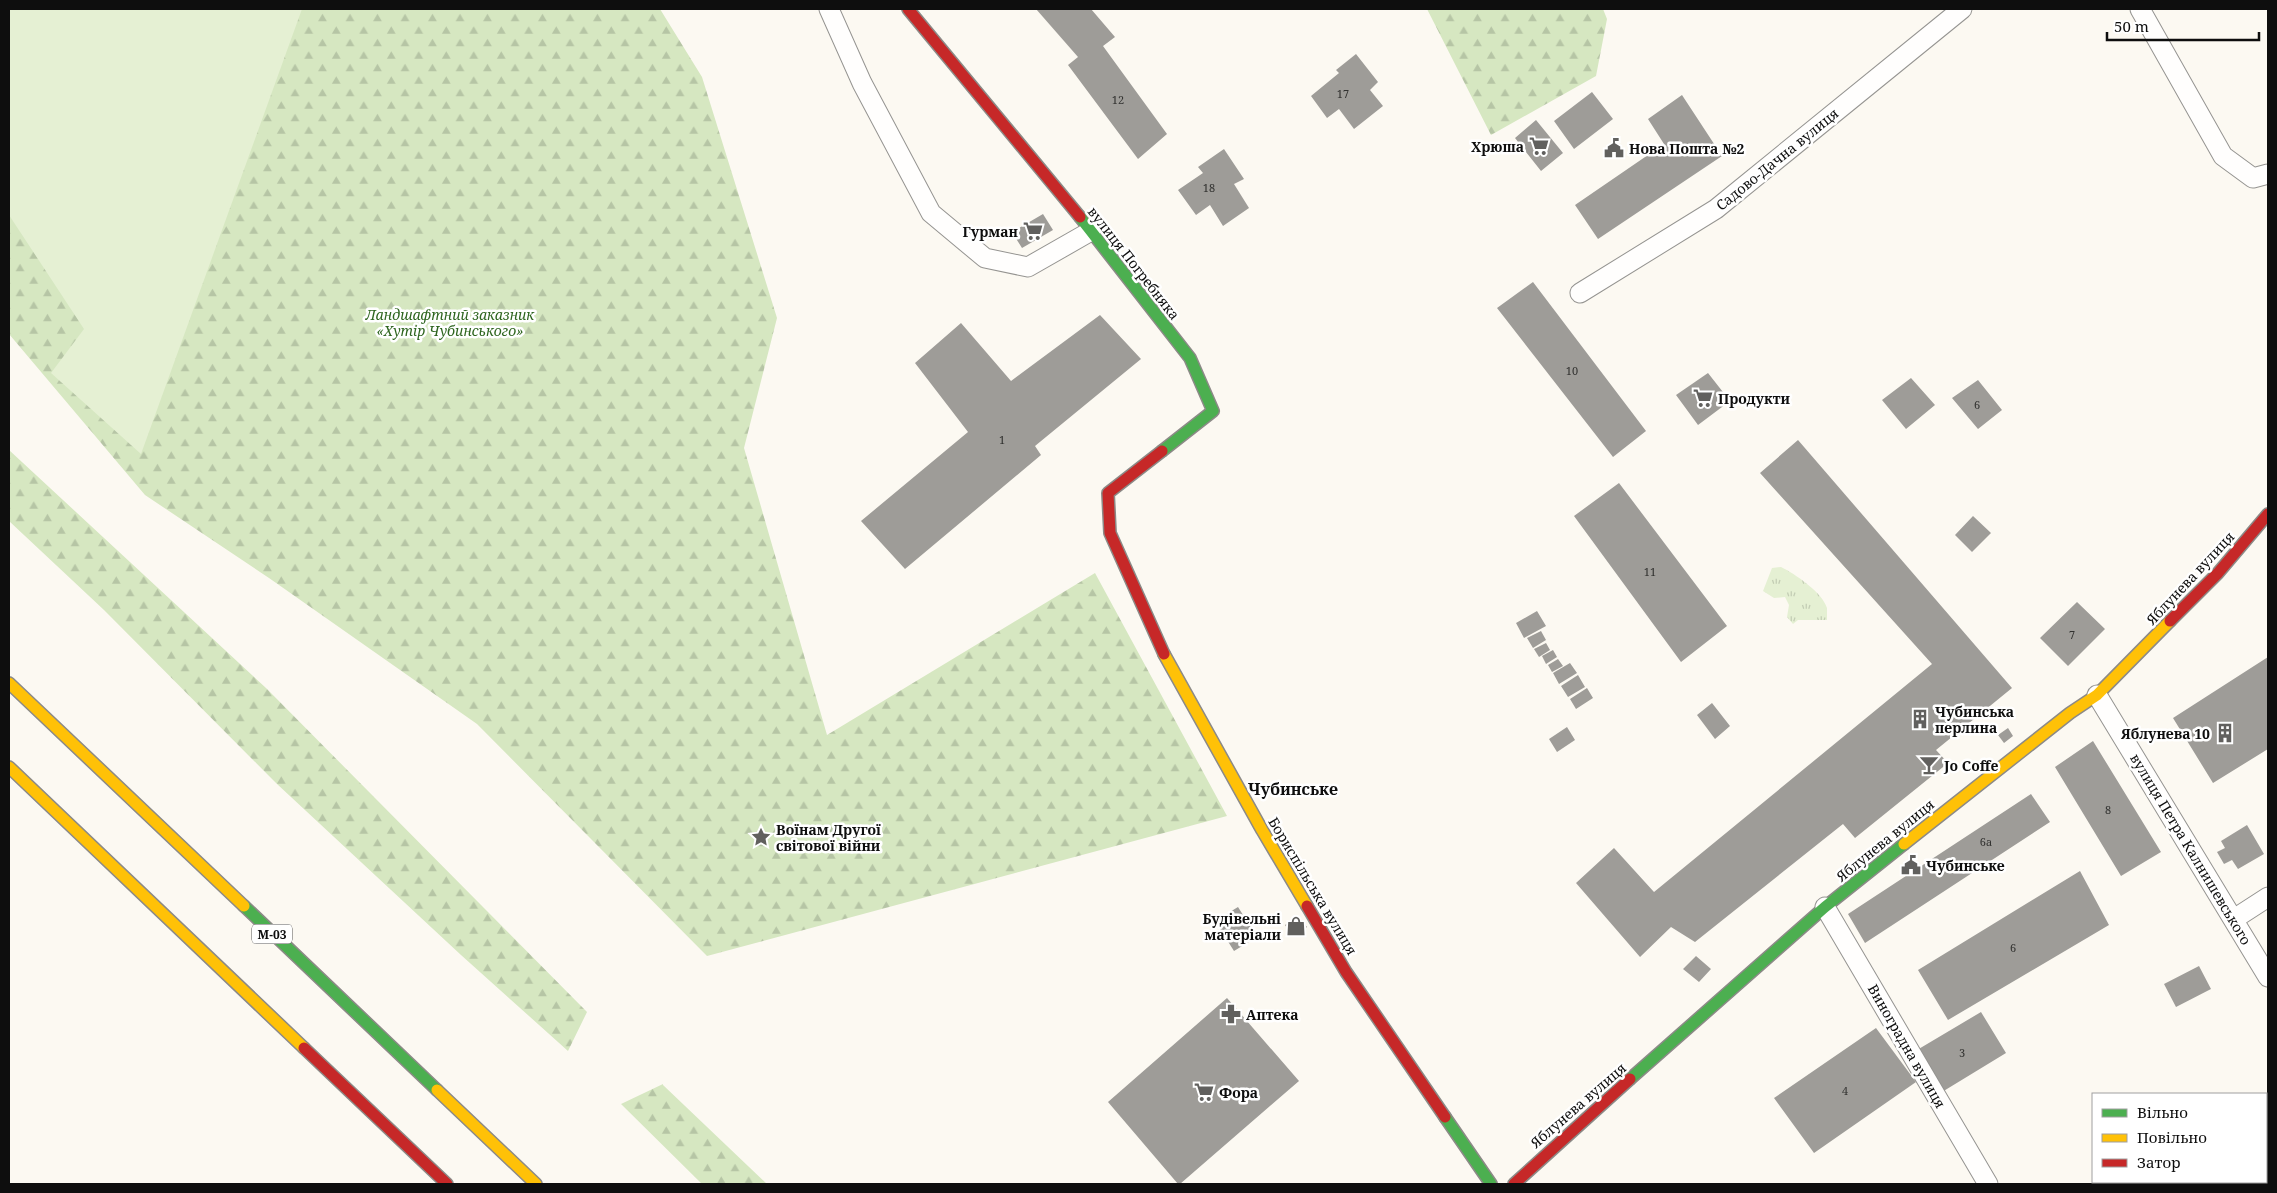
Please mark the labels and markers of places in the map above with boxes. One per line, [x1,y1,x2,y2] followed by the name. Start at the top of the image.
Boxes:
[1528,135,1550,157] supermarket icon: Хрюша
[1471,137,1524,156] place label: Хрюша
[1603,137,1625,159] public building icon: Нова Пошта №2
[1629,139,1744,158] place label: Нова Пошта №2
[1022,220,1044,242] supermarket icon: Гурман
[962,222,1019,241] place label: Гурман
[1692,387,1714,409] supermarket icon: Продукти
[1718,389,1790,408] place label: Продукти
[1935,702,2014,737] place label: Чубинська перлина
[1909,708,1931,730] building icon: Чубинська перлина
[2214,722,2236,744] building icon: Яблунева 10
[2120,724,2210,743] place label: Яблунева 10
[1918,754,1940,776] bar icon: Jo Coffe
[1943,756,1998,775] place label: Jo Coffe
[776,820,881,855] place label: Воїнам Другої світової війни
[750,826,772,848] place icon: Воїнам Другої світової війни
[1900,854,1922,876] public building icon: Чубинське
[1926,856,2005,875] place label: Чубинське
[1202,909,1281,944] place label: Будівельні матеріали
[1285,915,1307,937] shop icon: Будівельні матеріали
[1220,1003,1242,1025] pharmacy icon: Аптека
[1246,1005,1298,1024] place label: Аптека
[1193,1081,1215,1103] supermarket icon: Фора
[1219,1083,1258,1102] place label: Фора

